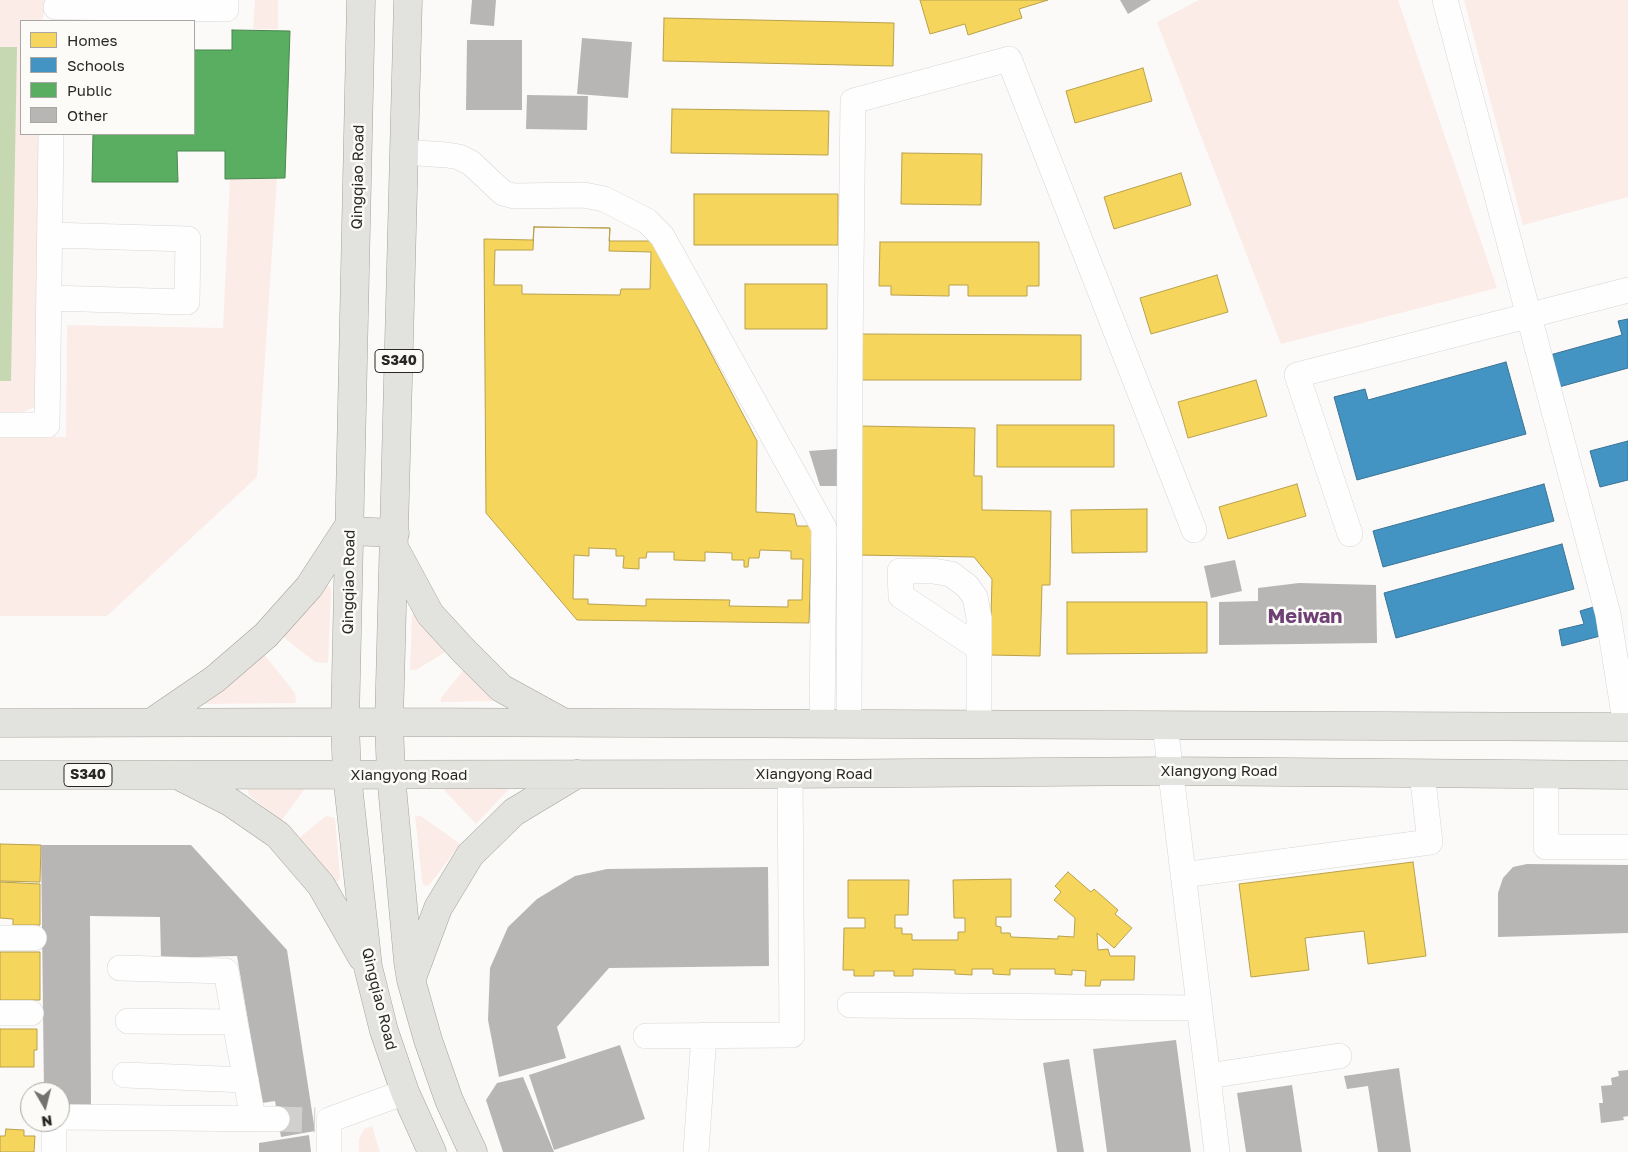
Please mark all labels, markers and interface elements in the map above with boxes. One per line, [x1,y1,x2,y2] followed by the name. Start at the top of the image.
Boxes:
[20,20,195,135] legend
[67,31,117,49] text: Homes
[67,56,125,74] text: Schools
[67,81,112,99] text: Public
[67,106,108,124] text: Other
[348,124,368,230] street label: Qingqiao Road
[375,350,423,372] road number: S340
[339,529,359,635] street label: Qingqiao Road
[1268,605,1342,629] district label: Meiwan
[1161,762,1277,780] street label: Xiangyong Road
[64,764,112,786] road number: S340
[756,765,872,783] street label: Xiangyong Road
[351,766,467,784] street label: Xiangyong Road
[358,946,400,1052] street label: Qingqiao Road
[20,1082,70,1132] north arrow
[41,1112,53,1131] text: N

